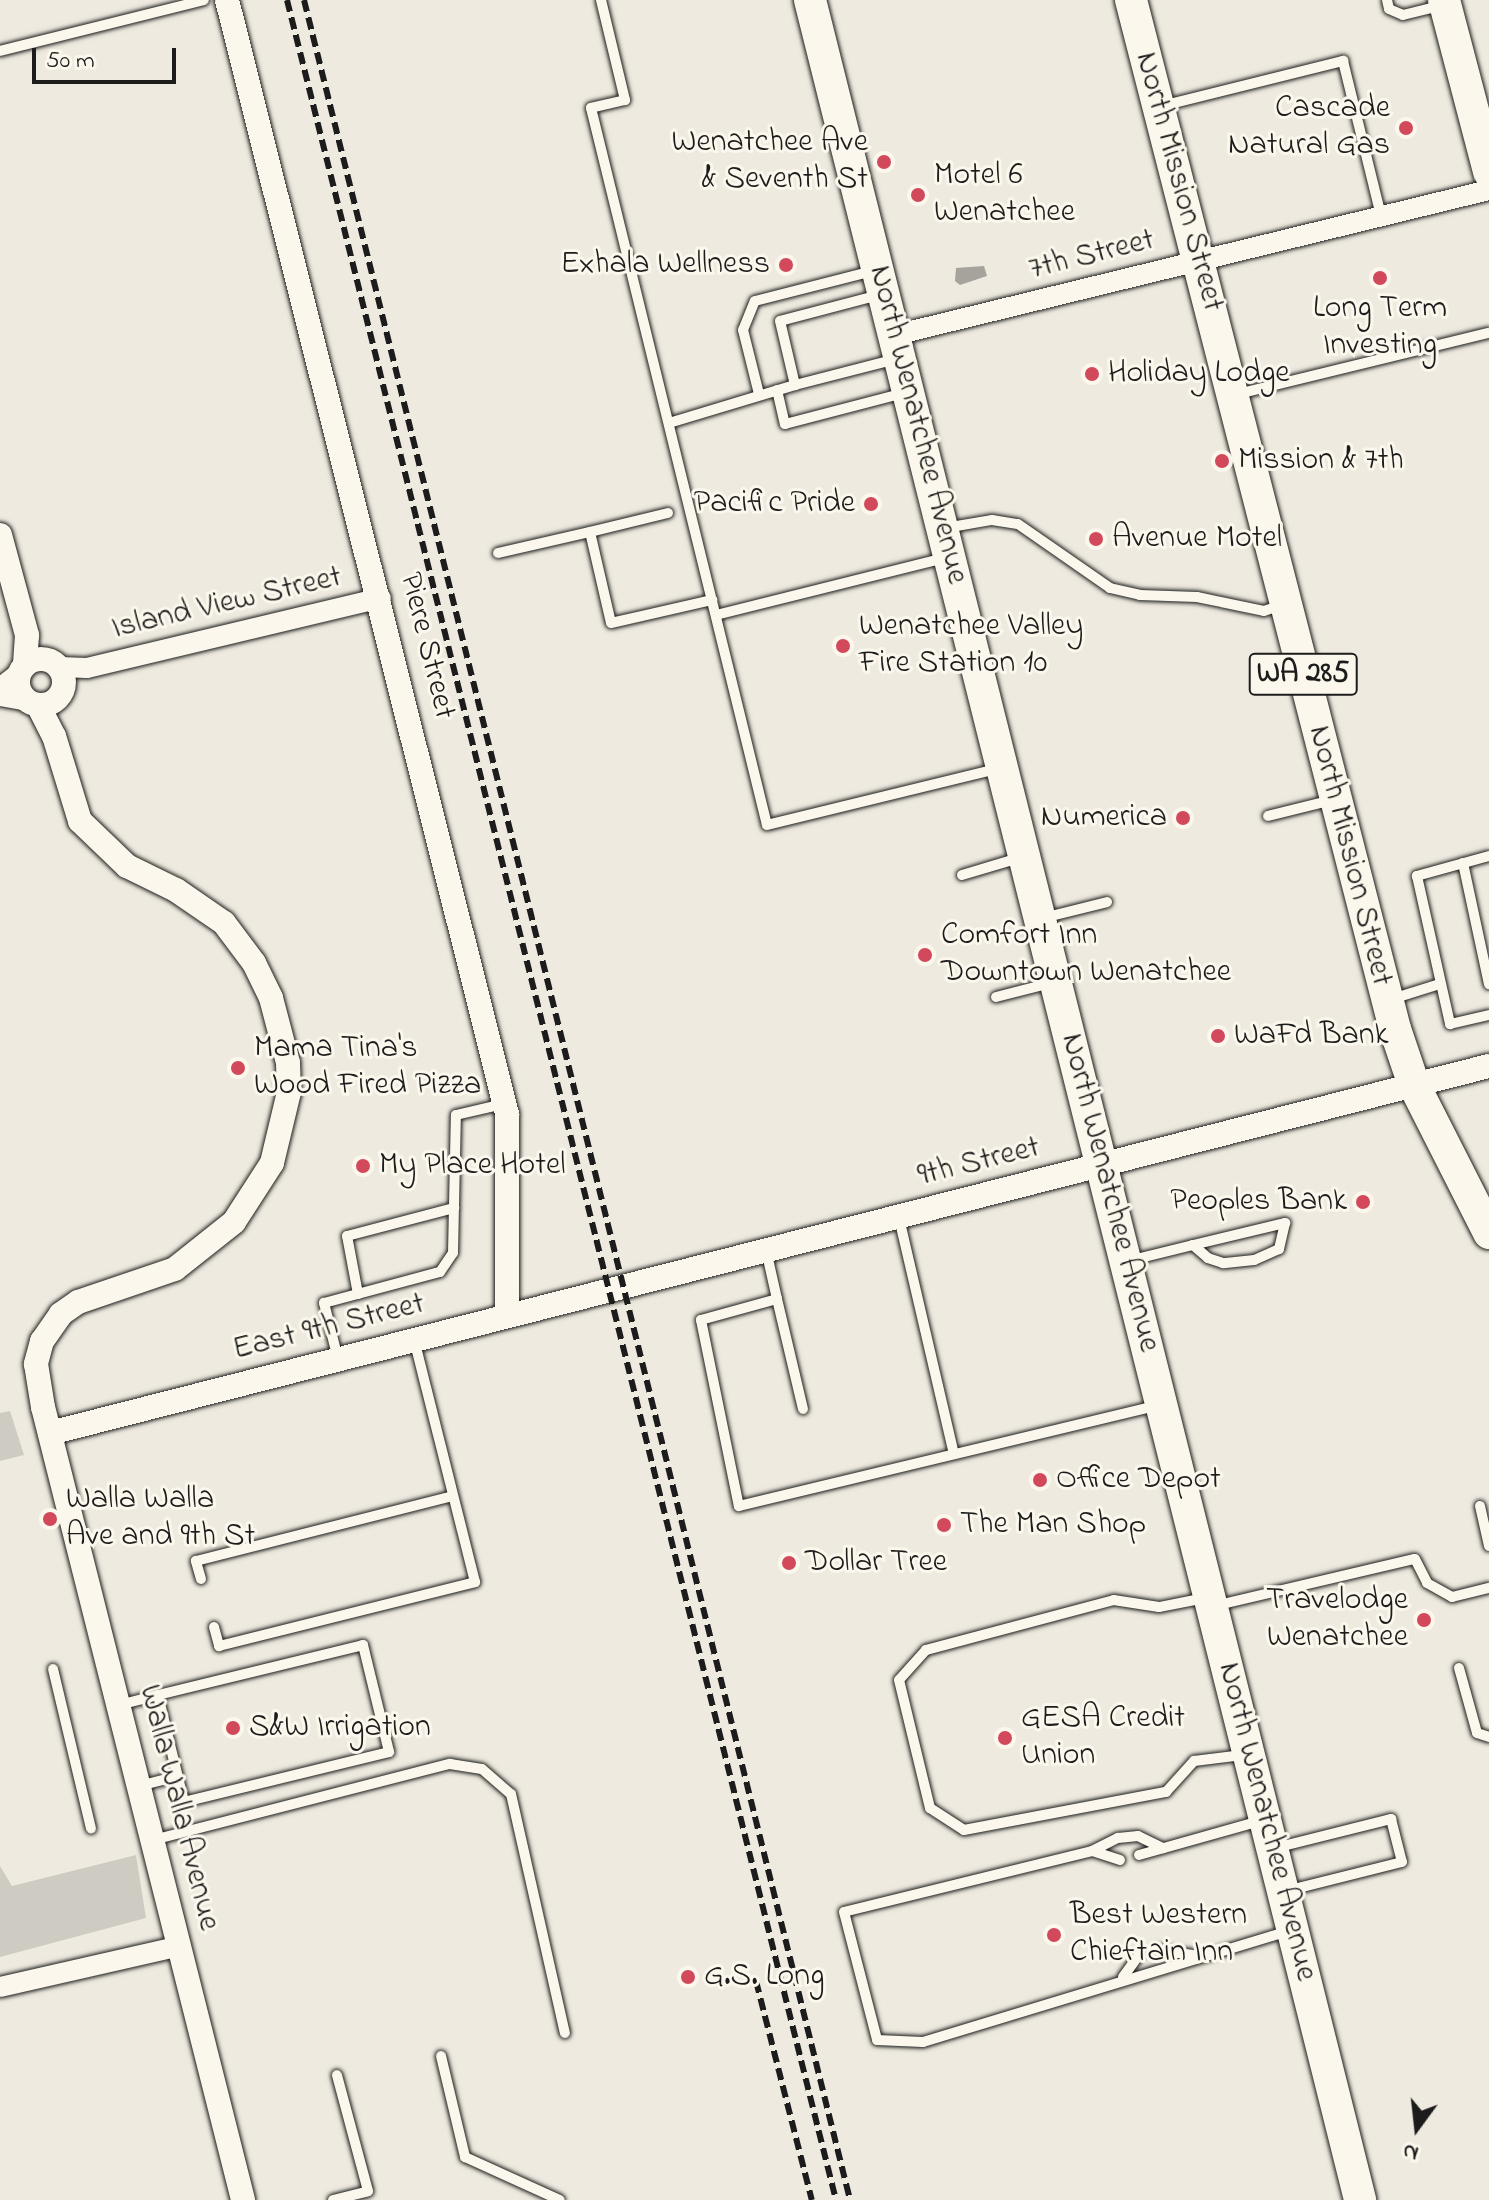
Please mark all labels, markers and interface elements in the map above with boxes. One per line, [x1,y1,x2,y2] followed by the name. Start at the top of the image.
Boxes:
[36,32,180,82] scale bar
[46,44,95,79] text: 50 m
[1125,48,1231,316] street label: North Mission Street
[1228,91,1390,166] place label: Cascade Natural Gas
[1397,119,1415,137] marker: Cascade Natural Gas
[672,125,868,200] place label: Wenatchee Ave & Seventh St
[875,153,893,171] marker: Wenatchee Ave & Seventh St
[934,158,1075,233] place label: Motel 6 Wenatchee
[909,186,927,204] marker: Motel 6 Wenatchee
[1025,222,1159,290] street label: 7th Street
[561,246,770,284] place label: Exhala Wellness
[777,256,795,274] marker: Exhala Wellness
[859,262,975,588] street label: North Wenatchee Avenue
[1371,269,1389,287] marker: Long Term Investing
[1313,291,1447,366] place label: Long Term Investing
[1108,355,1290,393] place label: Holiday Lodge
[1083,365,1101,383] marker: Holiday Lodge
[1238,442,1404,480] place label: Mission & 7th
[1213,452,1231,470] marker: Mission & 7th
[694,485,855,523] place label: Pacific Pride
[862,495,880,513] marker: Pacific Pride
[1112,520,1282,558] place label: Avenue Motel
[1087,530,1105,548] marker: Avenue Motel
[108,559,346,649] street label: Island View Street
[389,569,463,723] street label: Piere Street
[859,609,1083,684] place label: Wenatchee Valley Fire Station 10
[834,637,852,655] marker: Wenatchee Valley Fire Station 10
[1247,648,1359,700] road number: WA 285
[1298,722,1400,990] street label: North Mission Street
[1041,799,1167,837] place label: Numerica
[1174,809,1192,827] marker: Numerica
[941,918,1231,993] place label: Comfort Inn Downtown Wenatchee
[916,946,934,964] marker: Comfort Inn Downtown Wenatchee
[1234,1017,1389,1055] place label: WaFd Bank
[1209,1027,1227,1045] marker: WaFd Bank
[1051,1030,1167,1356] street label: North Wenatchee Avenue
[254,1031,481,1106] place label: Mama Tina's Wood Fired Pizza
[229,1059,247,1077] marker: Mama Tina's Wood Fired Pizza
[914,1129,1044,1197] street label: 9th Street
[379,1147,566,1185] place label: My Place Hotel
[354,1157,372,1175] marker: My Place Hotel
[1170,1183,1347,1221] place label: Peoples Bank
[1354,1193,1372,1211] marker: Peoples Bank
[229,1286,429,1370] street label: East 9th Street
[1056,1461,1221,1499] place label: Office Depot
[1031,1471,1049,1489] marker: Office Depot
[66,1482,255,1557] place label: Walla Walla Ave and 9th St
[960,1506,1146,1544] place label: The Man Shop
[41,1510,59,1528] marker: Walla Walla Ave and 9th St
[935,1516,953,1534] marker: The Man Shop
[805,1544,947,1582] place label: Dollar Tree
[780,1554,798,1572] marker: Dollar Tree
[1266,1583,1408,1658] place label: Travelodge Wenatchee
[1415,1611,1433,1629] marker: Travelodge Wenatchee
[1208,1659,1324,1985] street label: North Wenatchee Avenue
[129,1681,227,1935] street label: Walla Walla Avenue
[1021,1701,1185,1776] place label: GESA Credit Union
[249,1709,431,1747] place label: S&W Irrigation
[224,1719,242,1737] marker: S&W Irrigation
[996,1729,1014,1747] marker: GESA Credit Union
[1070,1898,1247,1973] place label: Best Western Chieftain Inn
[1045,1926,1063,1944] marker: Best Western Chieftain Inn
[704,1958,824,1996] place label: G.S. Long
[679,1968,697,1986] marker: G.S. Long
[1377,2088,1457,2168] north arrow
[1399,2134,1422,2169] text: N

